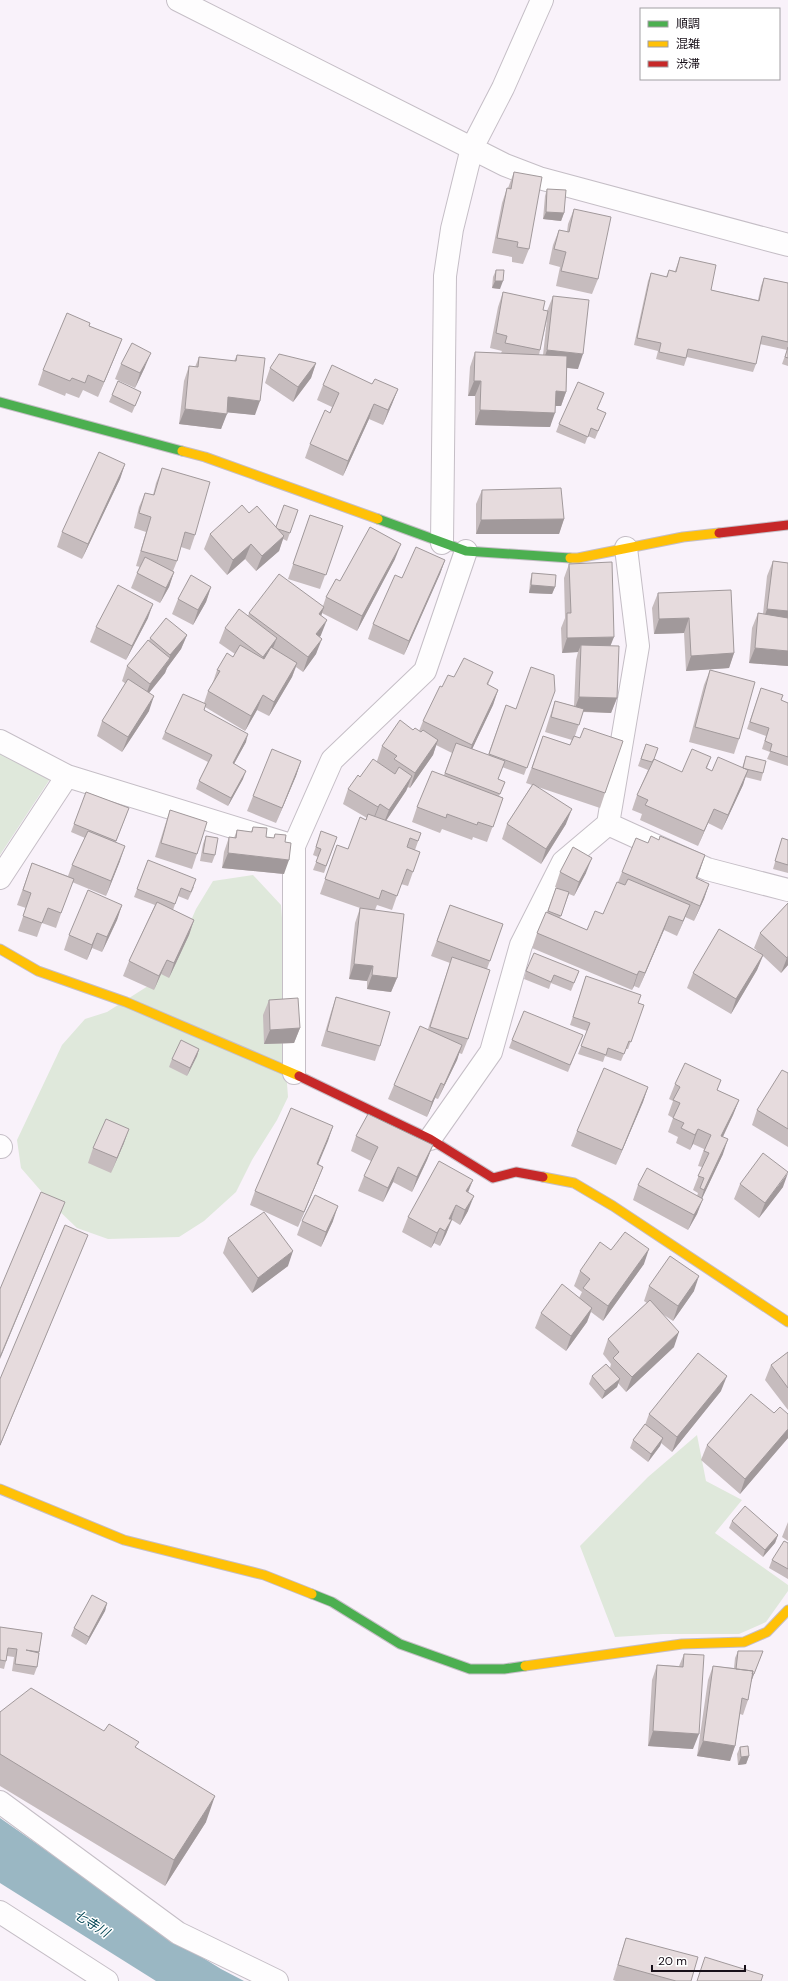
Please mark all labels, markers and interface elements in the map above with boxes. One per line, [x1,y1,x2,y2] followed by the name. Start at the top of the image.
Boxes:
[640,8,780,80] legend
[676,16,700,32] text: 順調
[676,36,700,52] text: 混雑
[676,56,700,72] text: 渋滞
[71,1906,114,1942] water label: 七寺川
[652,1947,745,1973] scale bar
[658,1953,687,1969] text: 20 m

